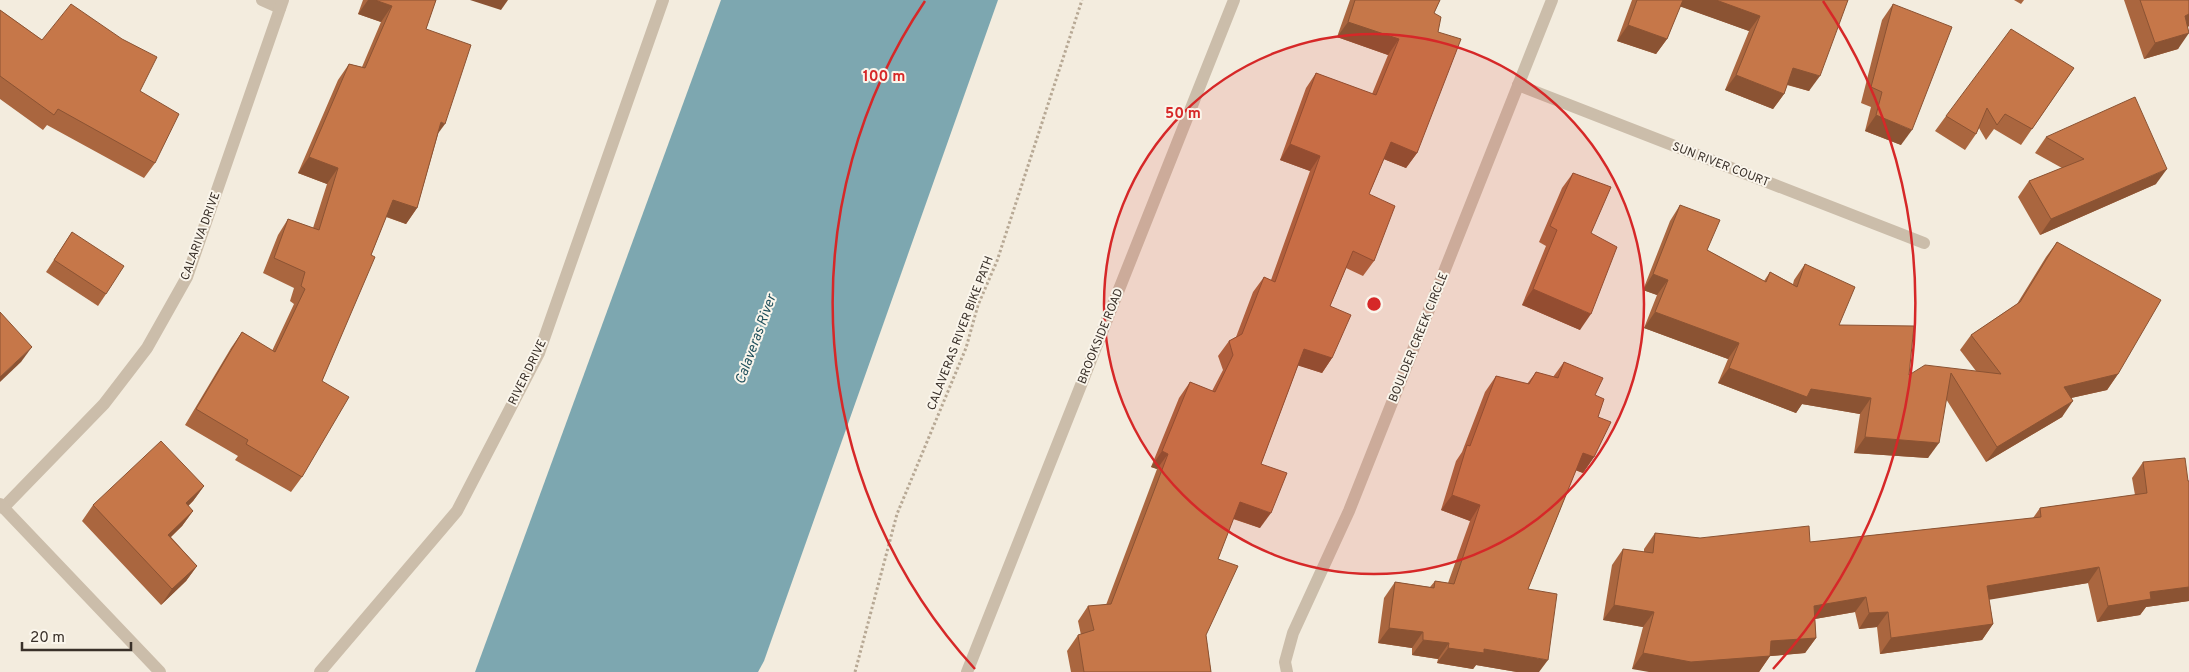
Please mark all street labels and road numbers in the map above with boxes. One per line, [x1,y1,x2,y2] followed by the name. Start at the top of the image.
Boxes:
[1670,139,1772,191] street label: SUN RIVER COURT
[178,190,224,283] street label: CALARIVA DRIVE
[924,254,998,413] street label: CALAVERAS RIVER BIKE PATH
[1386,270,1452,405] street label: BOULDER CREEK CIRCLE
[1074,286,1127,387] street label: BROOKSIDE ROAD
[505,337,551,408] street label: RIVER DRIVE

